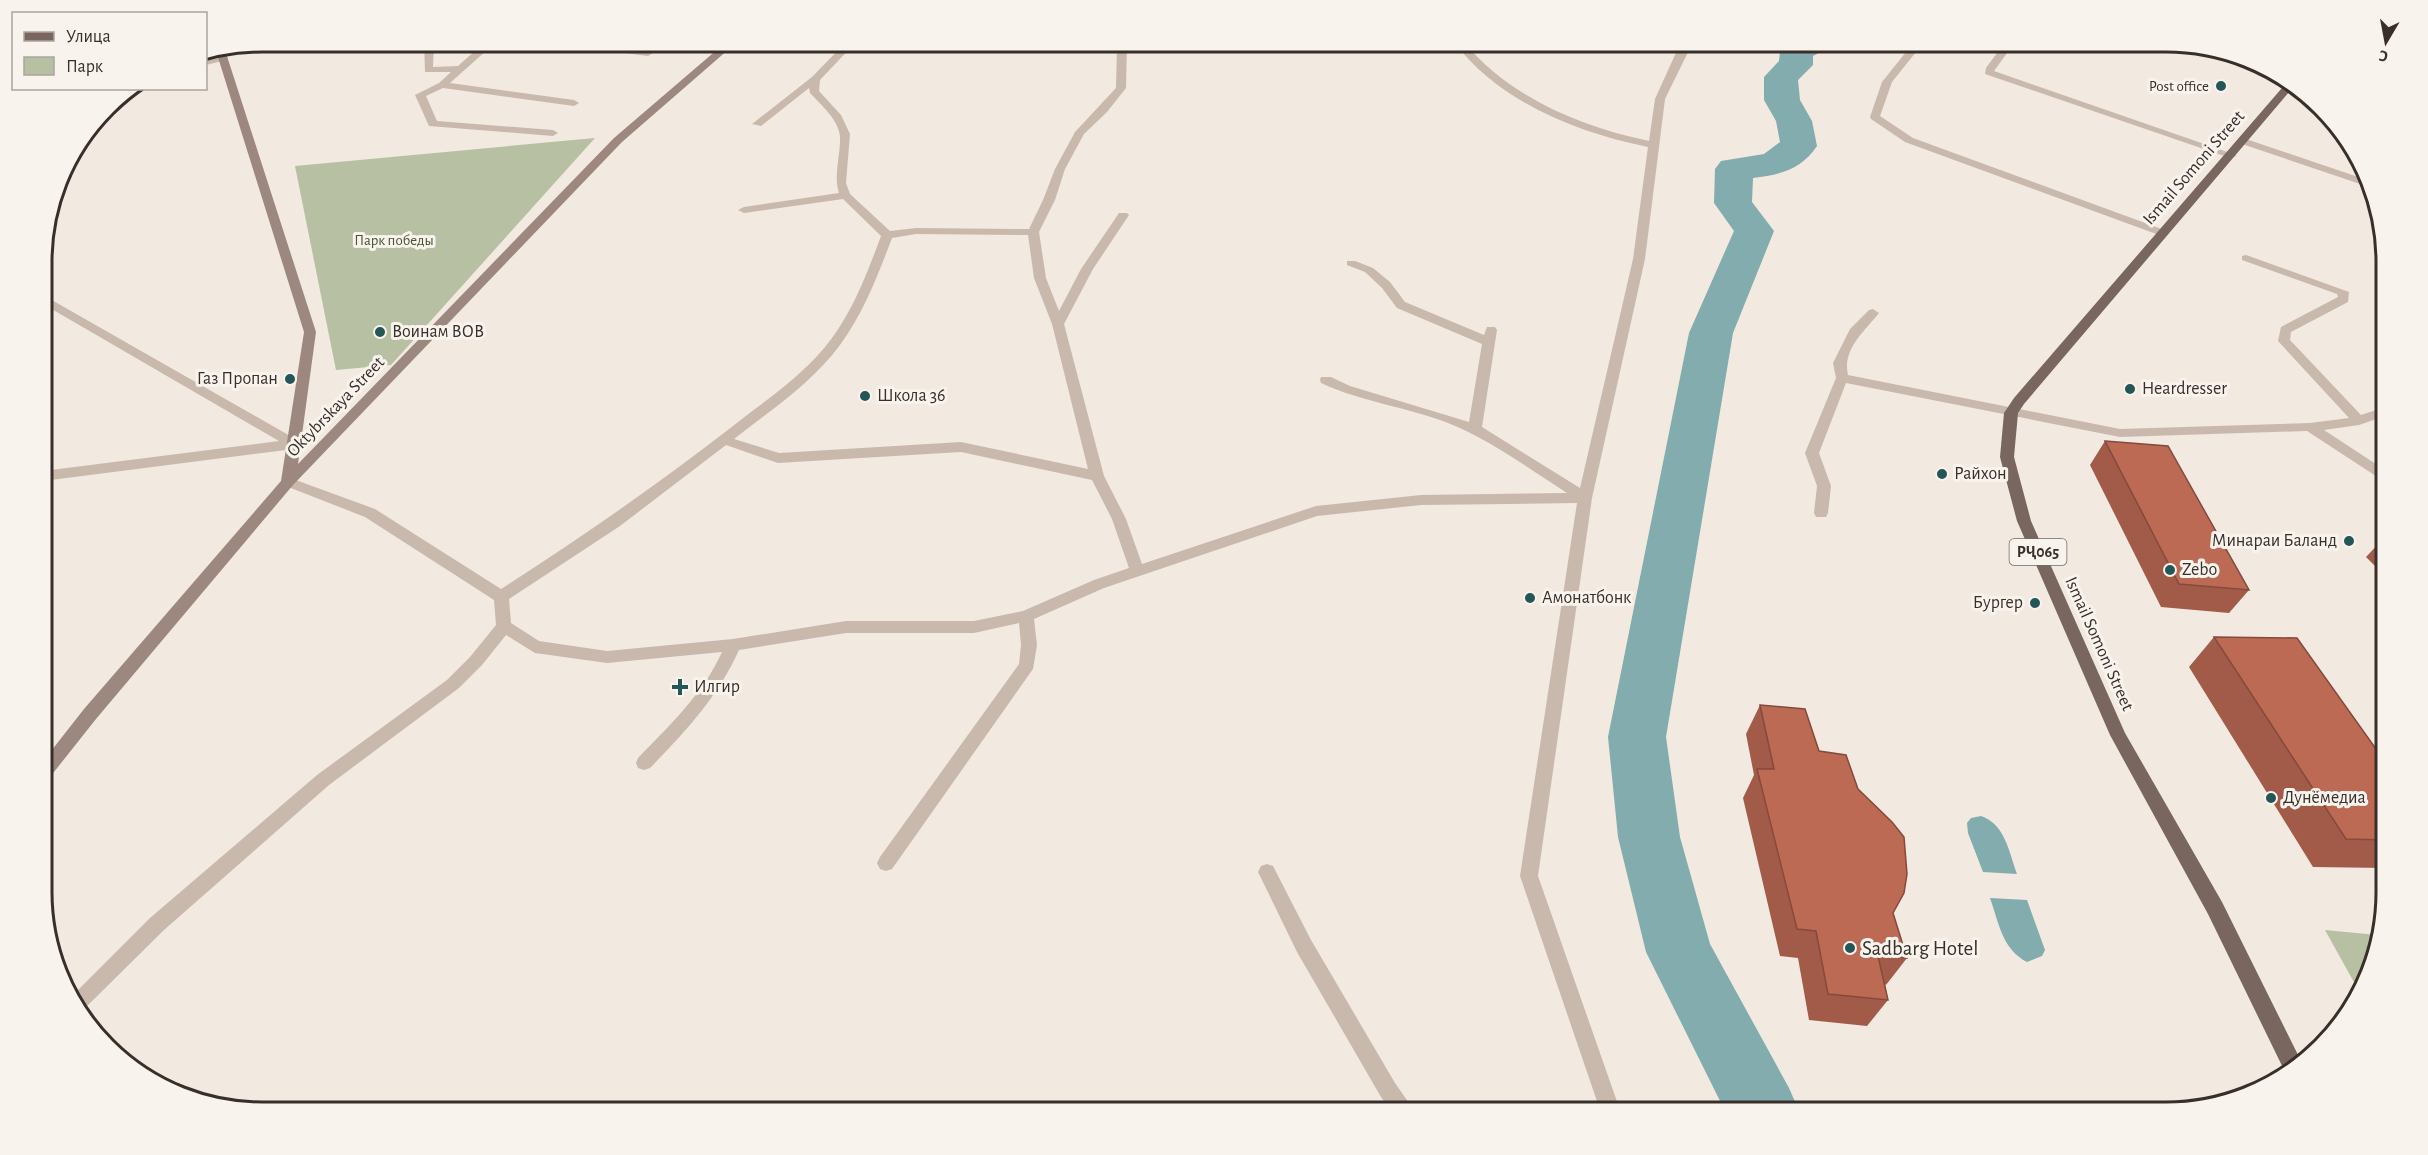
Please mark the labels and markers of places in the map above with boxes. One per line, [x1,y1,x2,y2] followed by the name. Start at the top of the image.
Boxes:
[2149,79,2209,94] place label: Post office
[2214,79,2228,93] marker: Post office
[392,323,484,341] place label: Воинам ВОВ
[373,325,387,339] marker: Воинам ВОВ
[197,370,278,388] place label: Газ Пропан
[283,372,297,386] marker: Газ Пропан
[2142,380,2227,398] place label: Heardresser
[2123,382,2137,396] marker: Heardresser
[877,387,946,405] place label: Школа 36
[858,389,872,403] marker: Школа 36
[1954,465,2007,483] place label: Райхон
[1935,467,1949,481] marker: Райхон
[2212,532,2337,550] place label: Минараи Баланд
[2342,534,2356,548] marker: Минараи Баланд
[2182,561,2218,579] place label: Zebo
[2163,563,2177,577] marker: Zebo
[1542,588,1632,607] place label: Амонатбонк
[1523,591,1537,605] marker: Амонатбонк
[1973,594,2023,612] place label: Бургер
[2028,596,2042,610] marker: Бургер
[671,678,689,696] marker: Илгир
[694,678,740,696] place label: Илгир
[2283,789,2366,807] place label: Дунёмедиа
[2264,791,2278,805] marker: Дунёмедиа
[1862,938,1978,959] place label: Sadbarg Hotel
[1843,941,1857,955] marker: Sadbarg Hotel

